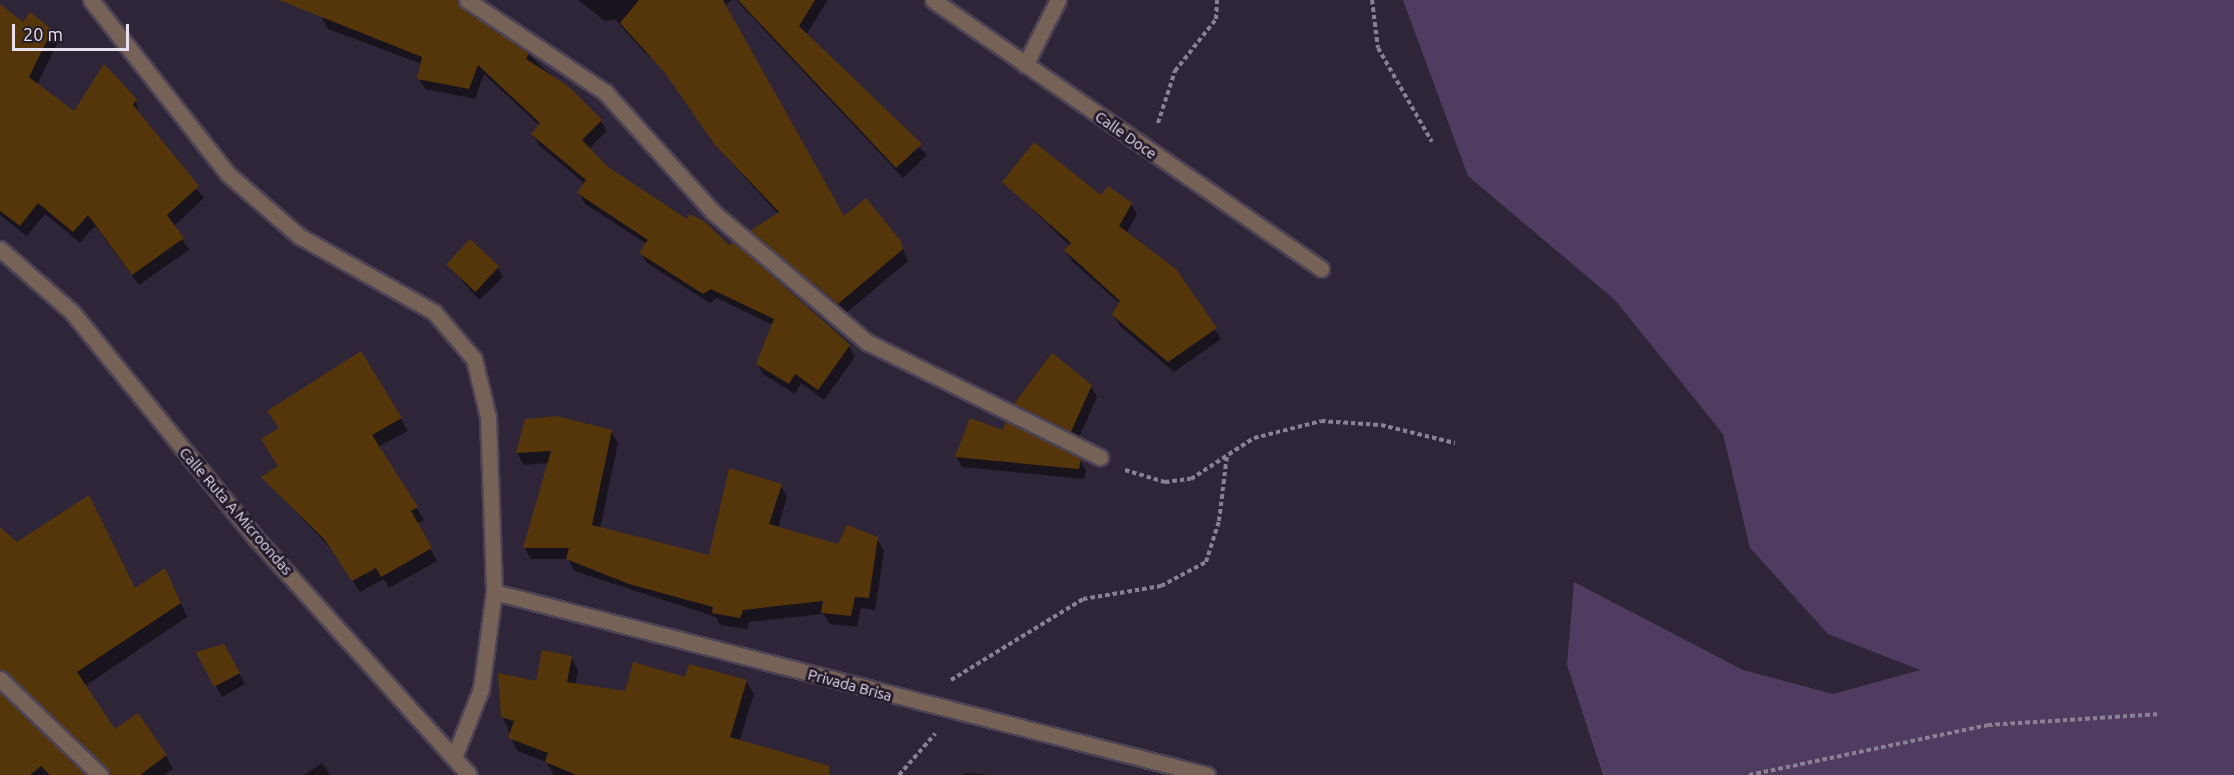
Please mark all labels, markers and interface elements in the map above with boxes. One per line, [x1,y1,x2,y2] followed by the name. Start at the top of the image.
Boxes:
[15,12,132,50] scale bar
[23,24,63,44] text: 20 m
[1092,107,1160,163] street label: Calle Doce
[176,444,296,578] street label: Calle Ruta A Microondas
[806,665,894,705] street label: Privada Brisa

